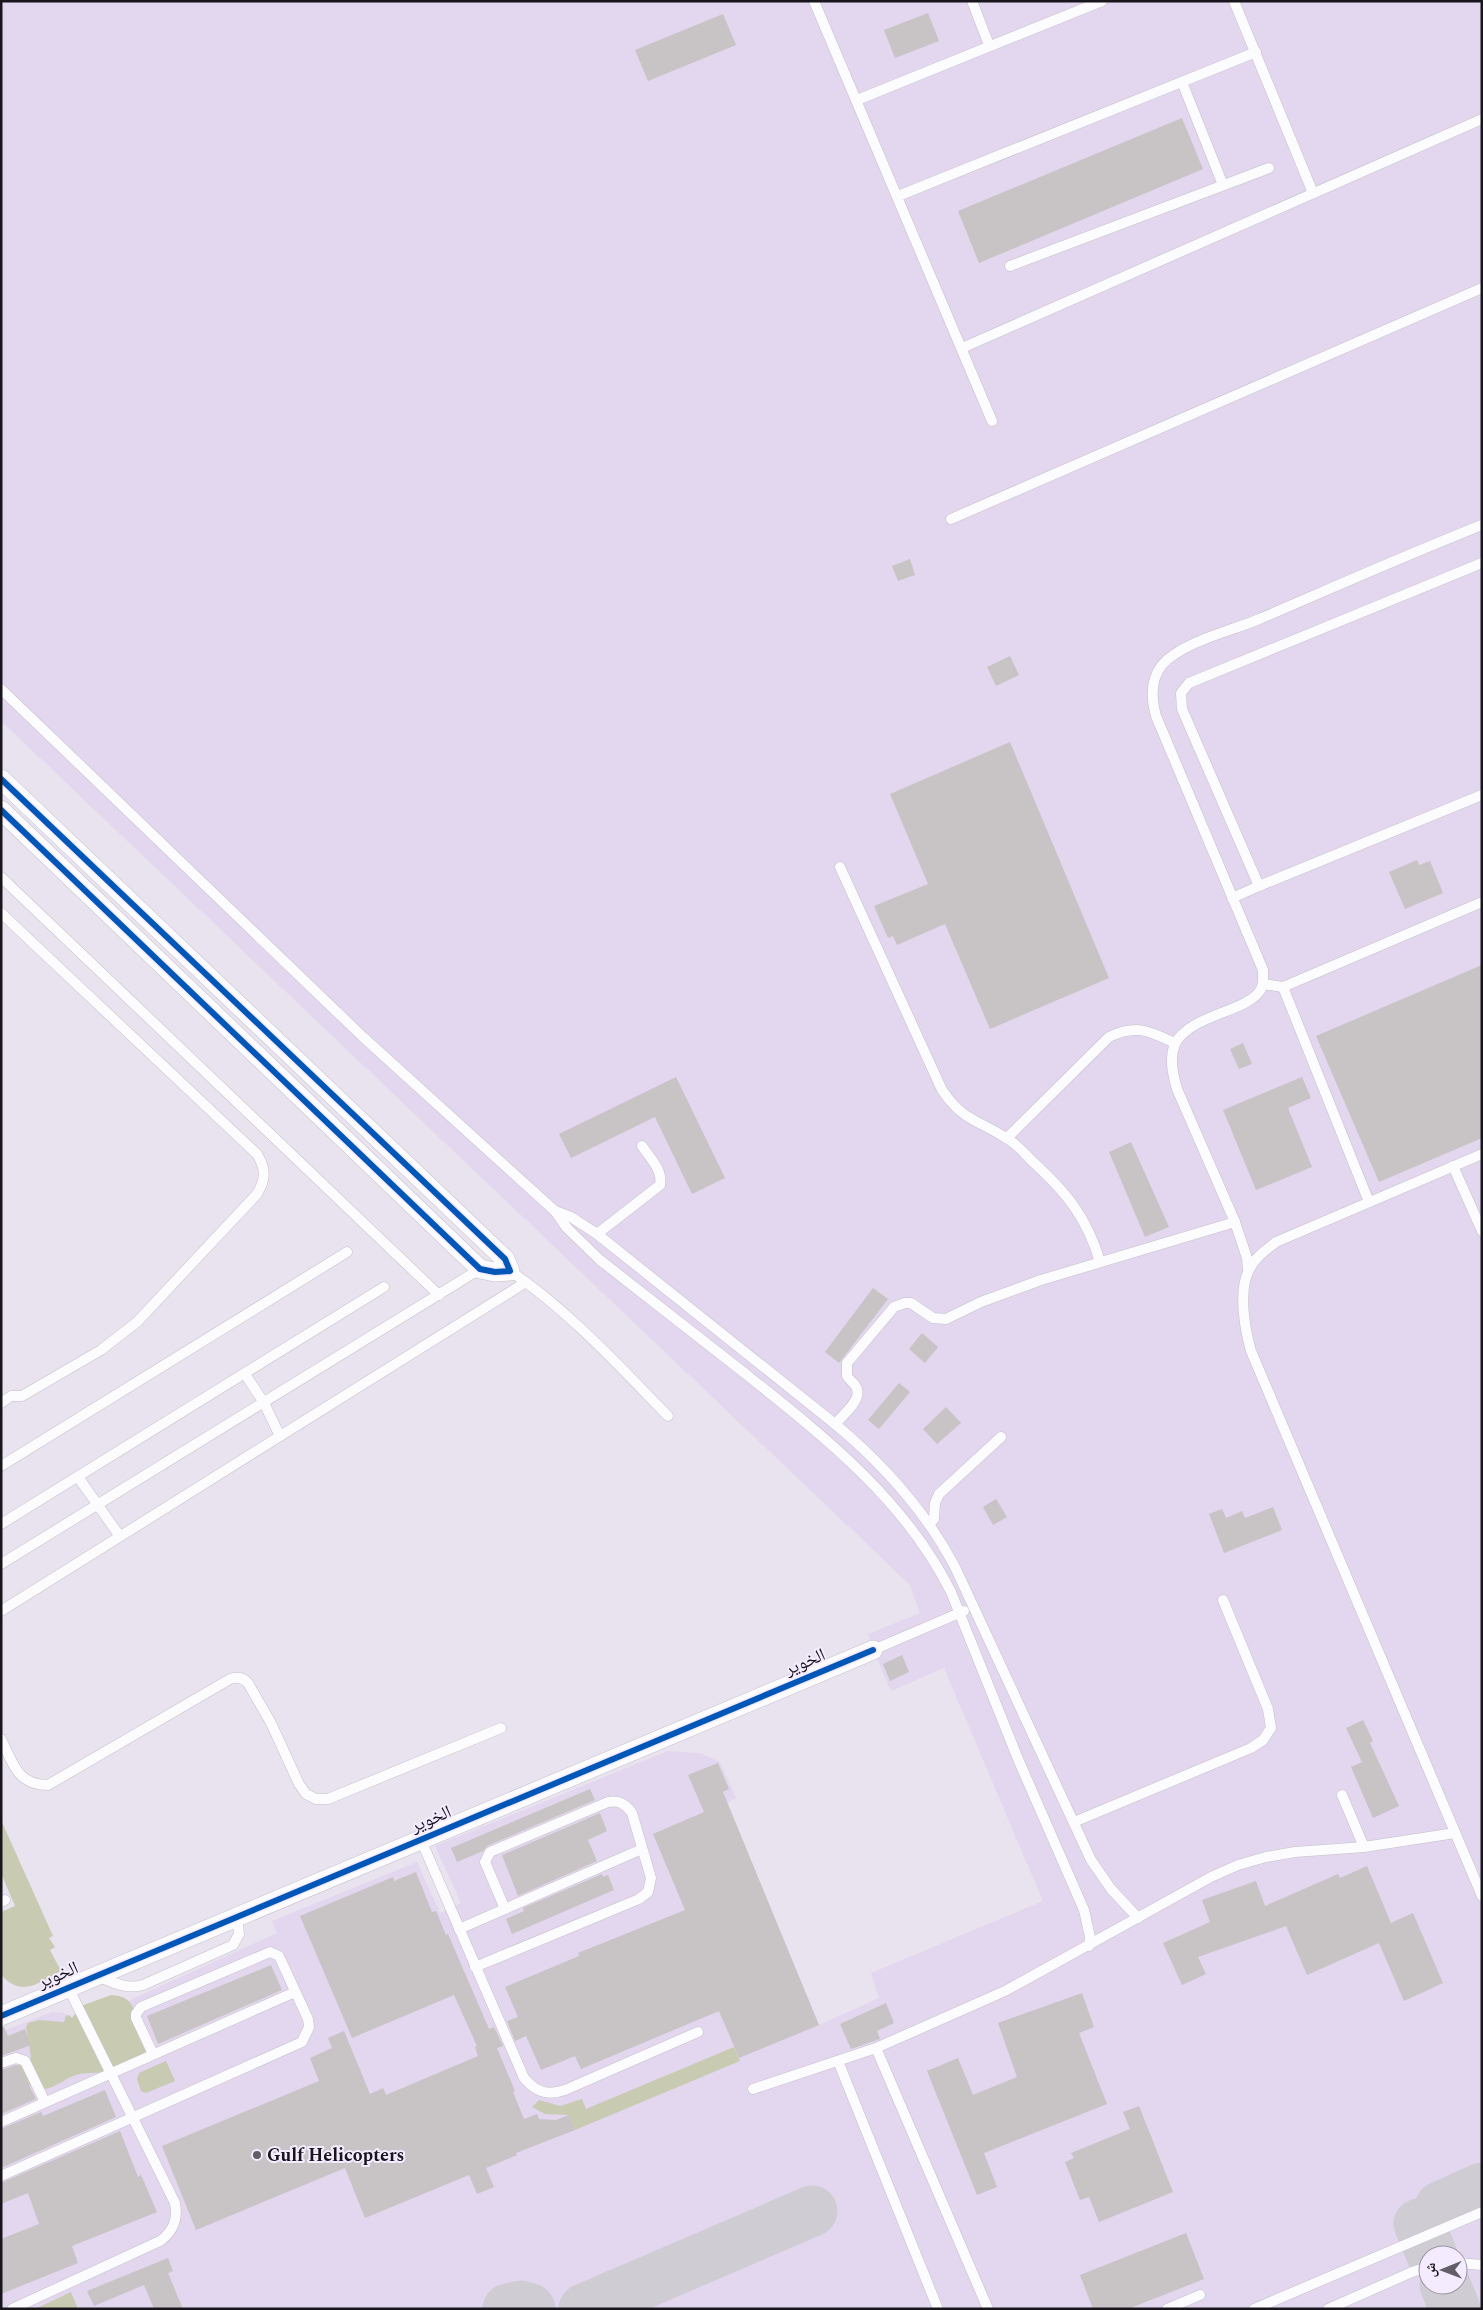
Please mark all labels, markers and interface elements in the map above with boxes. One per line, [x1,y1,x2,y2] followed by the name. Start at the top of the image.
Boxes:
[779,1641,830,1683] street label: الخوير
[405,1798,456,1840] street label: الخوير
[32,1954,83,1996] street label: الخوير
[267,2142,404,2169] place label: Gulf Helicopters
[251,2149,263,2161] marker: Gulf Helicopters
[1418,2245,1468,2295] north arrow
[1420,2262,1441,2278] text: ش

